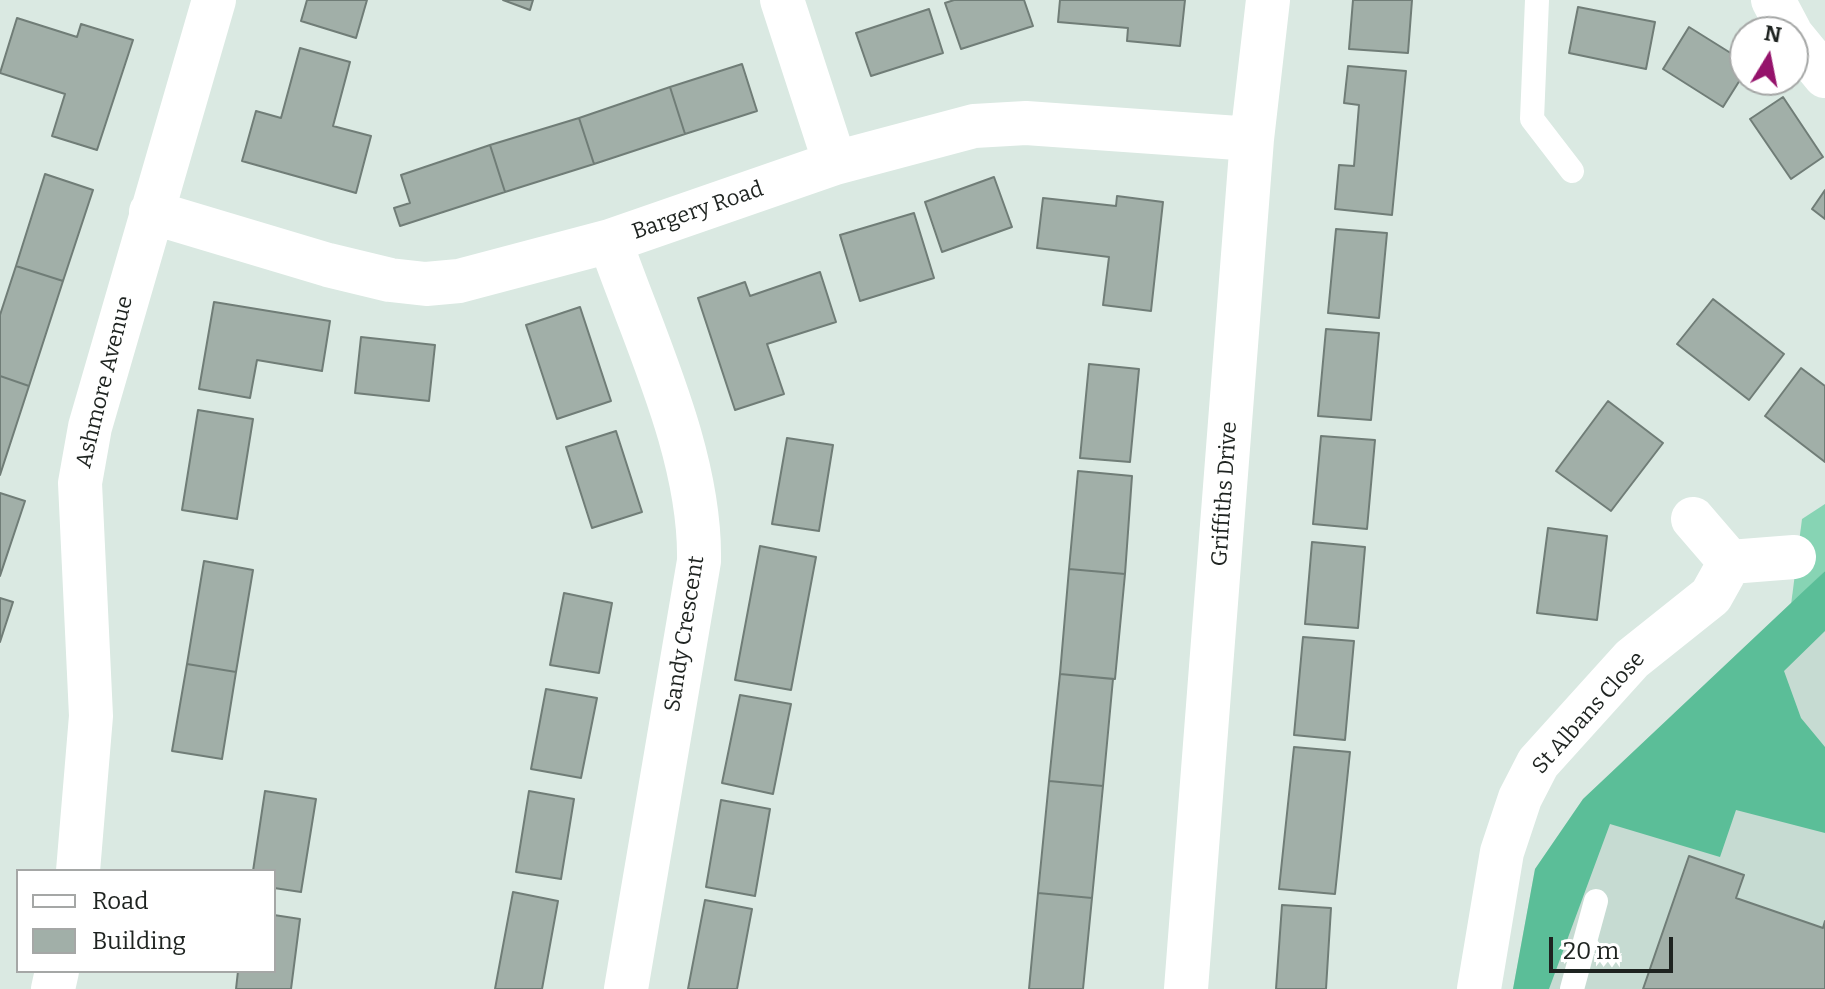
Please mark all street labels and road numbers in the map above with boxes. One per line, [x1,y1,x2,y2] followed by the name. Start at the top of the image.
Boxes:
[629,176,767,246] street label: Bargery Road
[71,293,139,471] street label: Ashmore Avenue
[1207,421,1243,567] street label: Griffiths Drive
[660,554,710,714] street label: Sandy Crescent
[1527,646,1651,780] street label: St Albans Close

